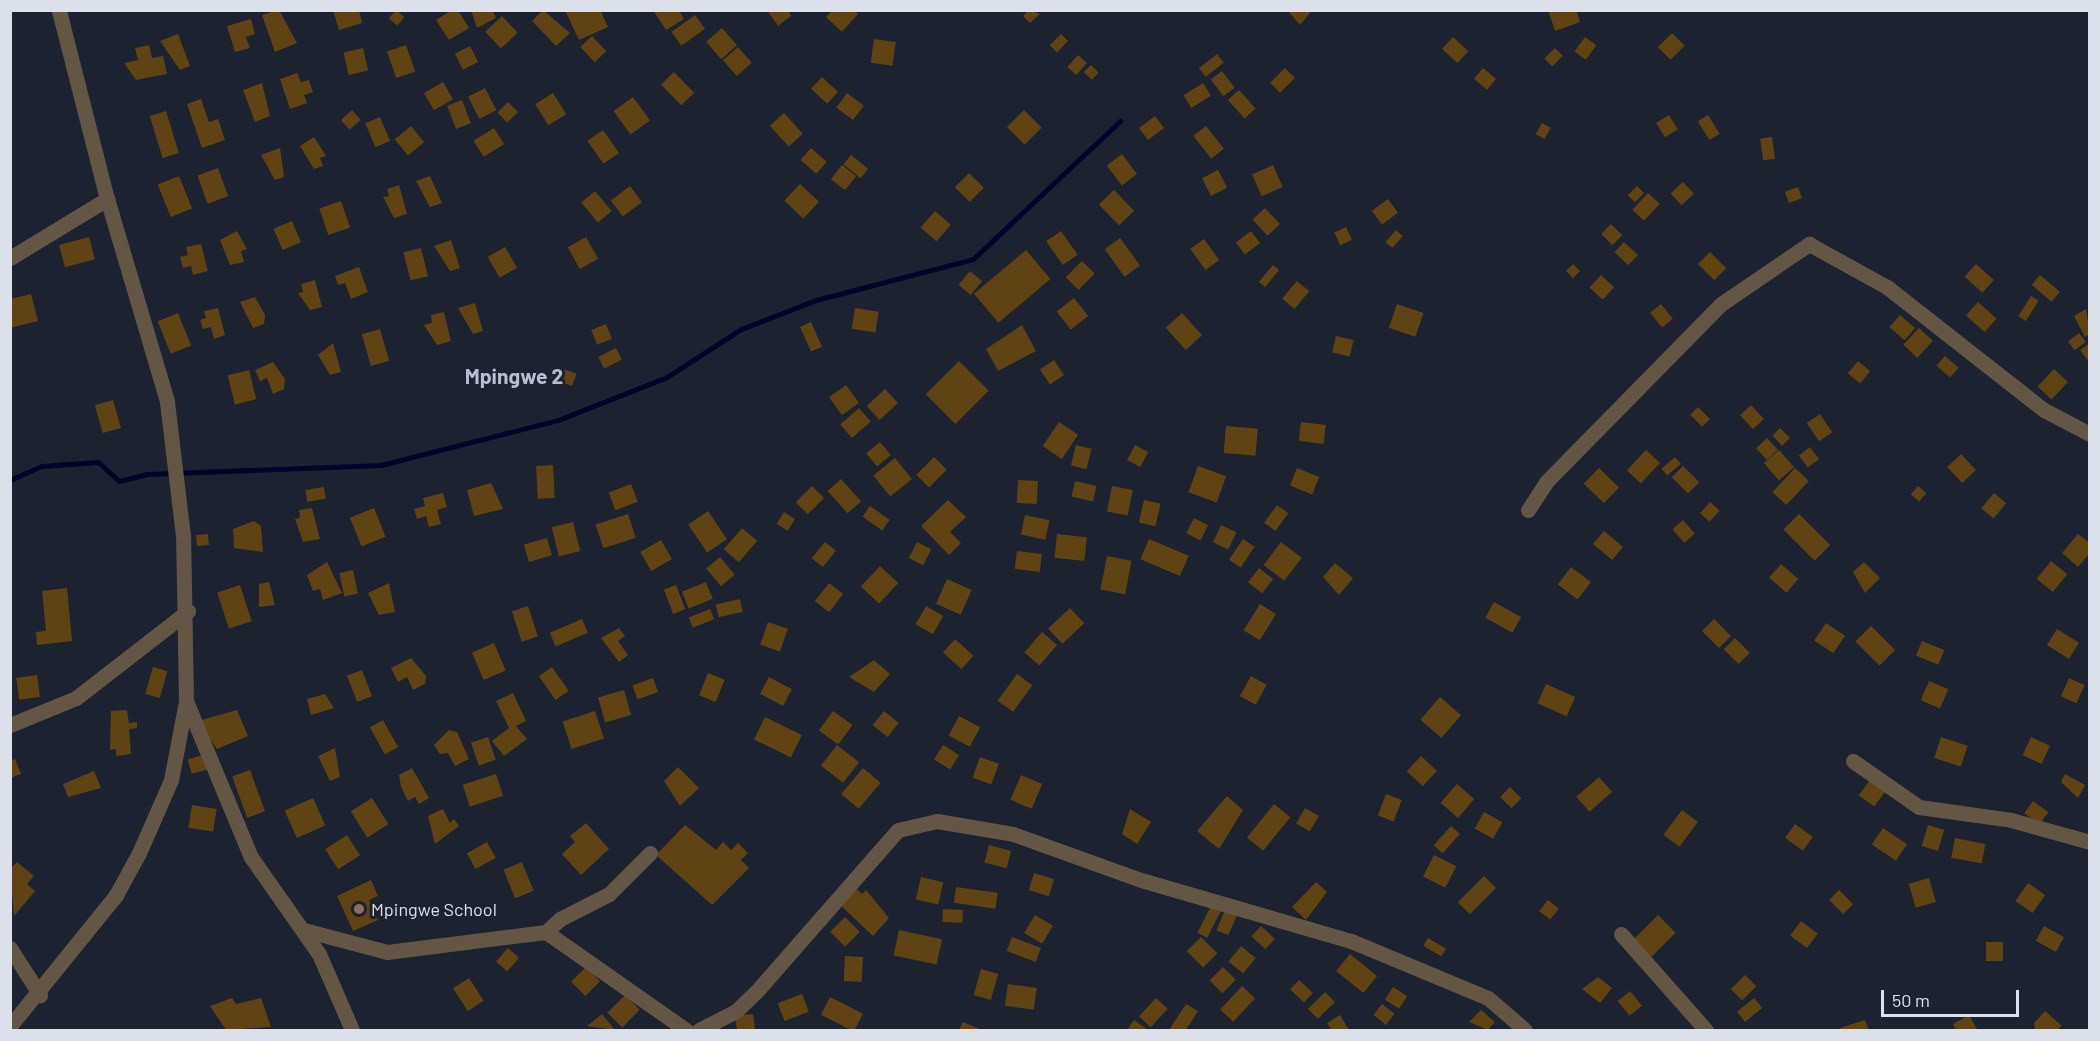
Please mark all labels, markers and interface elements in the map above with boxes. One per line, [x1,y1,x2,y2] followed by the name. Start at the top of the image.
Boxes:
[465,363,563,389] district label: Mpingwe 2
[371,898,497,920] place label: Mpingwe School
[352,902,366,916] marker: Mpingwe School
[1884,978,2022,1016] scale bar
[1892,989,1930,1011] text: 50 m

